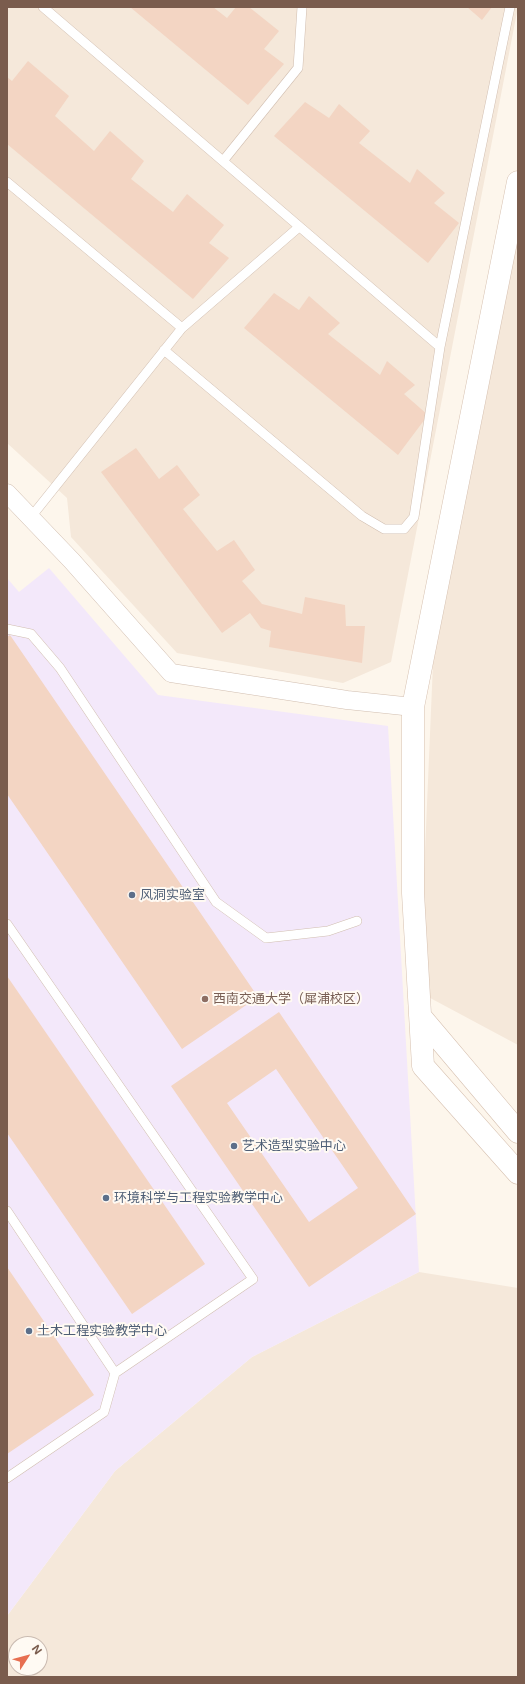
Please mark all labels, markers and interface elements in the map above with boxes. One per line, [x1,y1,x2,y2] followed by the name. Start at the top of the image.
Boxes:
[140,887,205,903] place label: 风洞实验室
[127,890,137,900] marker: 风洞实验室
[213,991,369,1007] place label: 西南交通大学（犀浦校区）
[200,994,210,1004] marker: 西南交通大学（犀浦校区）
[242,1138,346,1154] place label: 艺术造型实验中心
[229,1141,239,1151] marker: 艺术造型实验中心
[114,1190,283,1206] place label: 环境科学与工程实验教学中心
[101,1193,111,1203] marker: 环境科学与工程实验教学中心
[37,1323,167,1339] place label: 土木工程实验教学中心
[24,1326,34,1336] marker: 土木工程实验教学中心
[8,1636,48,1676] north arrow
[29,1642,45,1657] text: N

